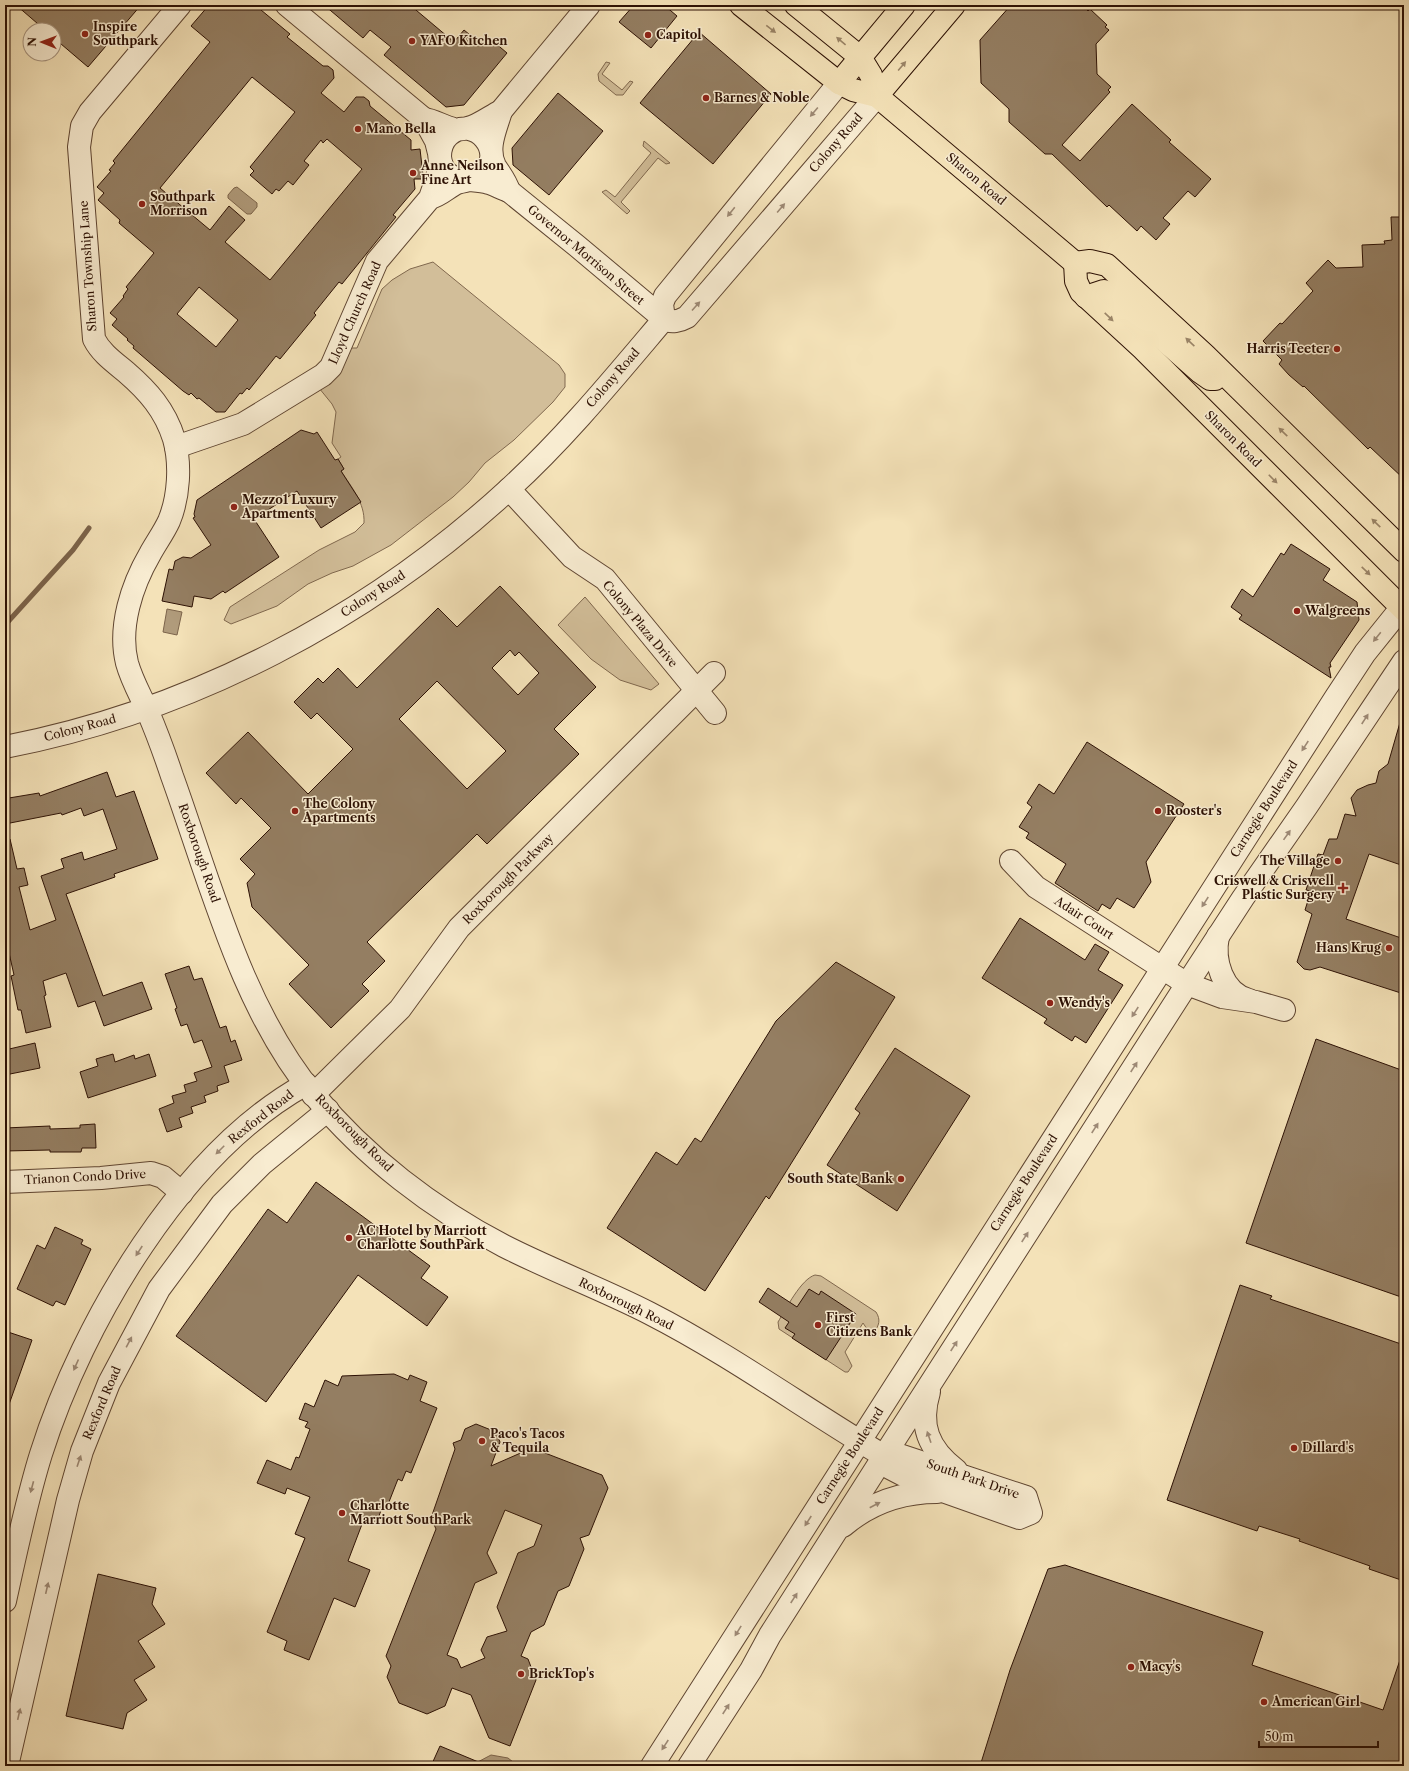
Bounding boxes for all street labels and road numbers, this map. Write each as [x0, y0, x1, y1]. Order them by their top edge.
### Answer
street label: Colony Road [806, 109, 866, 175]
street label: Sharon Road [943, 149, 1010, 208]
street label: Sharon Township Lane [75, 200, 100, 332]
street label: Governor Morrison Street [525, 201, 648, 308]
street label: Lloyd Church Road [325, 258, 384, 367]
street label: Colony Road [583, 344, 643, 410]
street label: Sharon Road [1202, 407, 1265, 470]
street label: Colony Road [338, 567, 408, 620]
street label: Colony Plaza Drive [600, 577, 681, 670]
street label: Colony Road [42, 711, 118, 744]
street label: Carnegie Boulevard [1227, 757, 1301, 860]
street label: Roxborough Road [176, 801, 224, 905]
street label: Roxborough Parkway [459, 830, 556, 927]
street label: Adair Court [1051, 892, 1117, 943]
street label: Rexford Road [225, 1086, 297, 1147]
street label: Roxborough Road [312, 1091, 397, 1175]
street label: Carnegie Boulevard [987, 1131, 1061, 1234]
street label: Trianon Condo Drive [24, 1166, 147, 1187]
street label: Roxborough Road [576, 1274, 677, 1333]
street label: Rexford Road [79, 1363, 124, 1442]
street label: Carnegie Boulevard [813, 1404, 887, 1507]
street label: South Park Drive [925, 1456, 1022, 1502]

